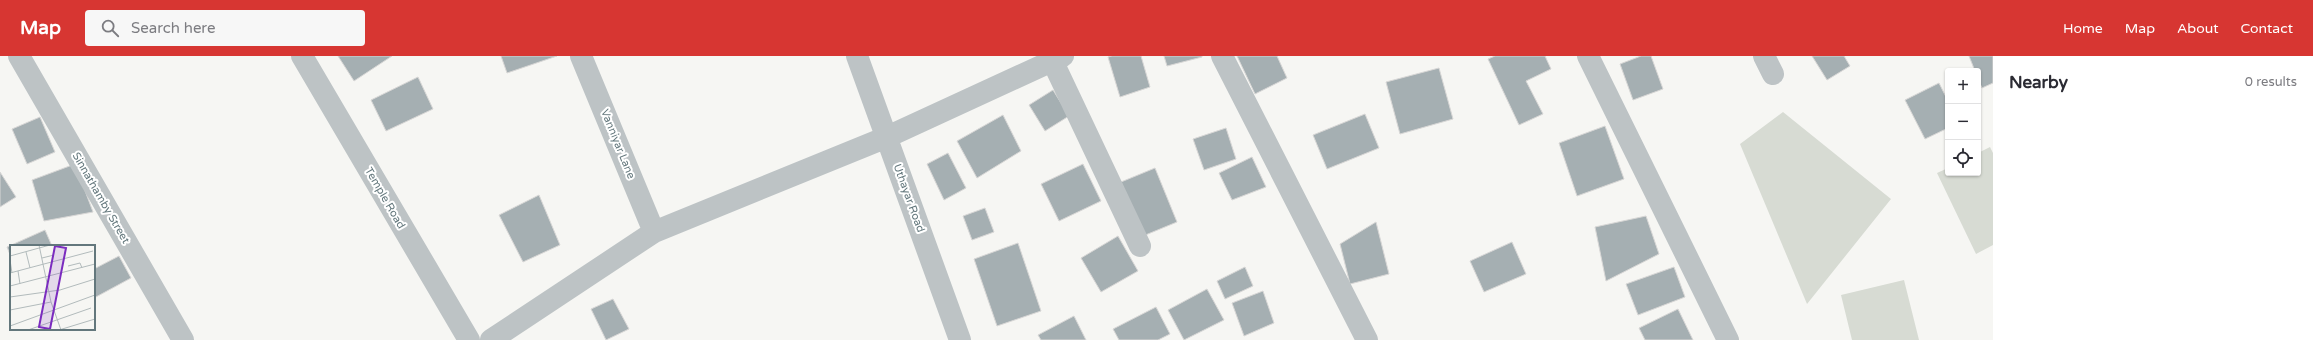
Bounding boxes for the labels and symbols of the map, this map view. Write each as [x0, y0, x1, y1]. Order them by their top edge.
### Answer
street label: Vanniyar Lane [598, 107, 638, 181]
street label: Sinnathamby Street [70, 150, 132, 246]
street label: Uthayar Road [891, 162, 927, 234]
street label: Temple Road [362, 165, 408, 231]
inset map [10, 245, 95, 330]

